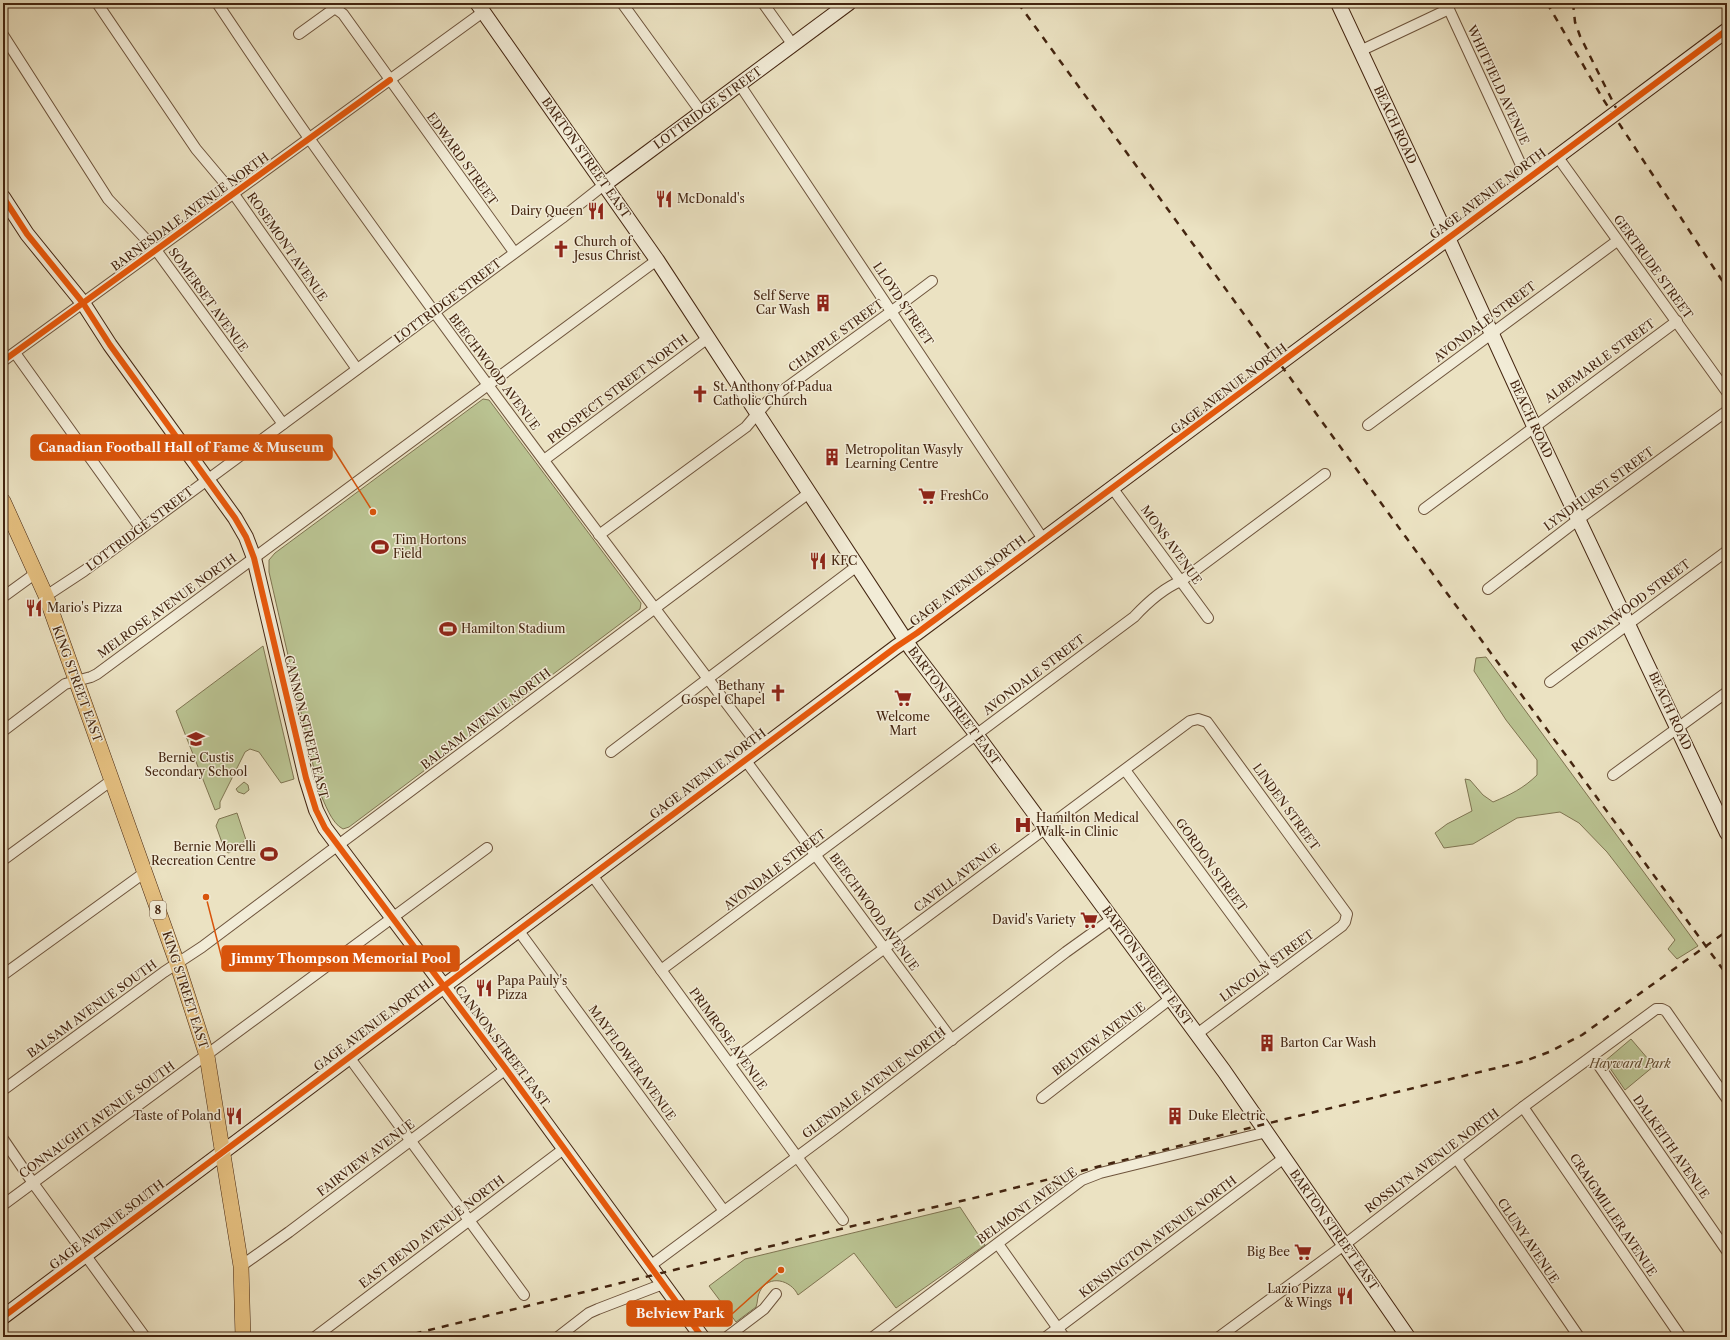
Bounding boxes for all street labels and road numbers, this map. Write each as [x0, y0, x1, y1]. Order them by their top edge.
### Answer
street label: WHITFIELD AVENUE [1464, 22, 1533, 147]
street label: LOTTRIDGE STREET [651, 63, 765, 152]
street label: BEACH ROAD [1371, 83, 1420, 167]
street label: BARTON STREET EAST [539, 94, 634, 221]
street label: EDWARD STREET [424, 109, 501, 208]
street label: GAGE AVENUE NORTH [1427, 145, 1549, 242]
street label: BARNESDALE AVENUE NORTH [108, 149, 271, 274]
street label: ROSEMONT AVENUE [244, 189, 331, 304]
street label: GERTRUDE STREET [1611, 212, 1696, 322]
street label: SOMERSET AVENUE [165, 245, 251, 355]
street label: LOTTRIDGE STREET [391, 255, 504, 346]
street label: LLOYD STREET [870, 259, 937, 348]
street label: AVONDALE STREET [1430, 278, 1539, 366]
street label: CHAPPLE STREET [785, 296, 886, 375]
street label: BEECHWOOD AVENUE [446, 311, 543, 433]
street label: ALBEMARLE STREET [1541, 315, 1658, 406]
street label: PROSPECT STREET NORTH [545, 331, 691, 446]
street label: GAGE AVENUE NORTH [1168, 340, 1290, 437]
street label: BEACH ROAD [1507, 377, 1556, 461]
street label: LYNDHURST STREET [1541, 444, 1657, 534]
street label: LOTTRIDGE STREET [83, 483, 196, 574]
street label: MONS AVENUE [1138, 502, 1205, 587]
street label: GAGE AVENUE NORTH [907, 532, 1029, 629]
street label: MELROSE AVENUE NORTH [94, 550, 239, 661]
street label: ROWANWOOD STREET [1568, 556, 1693, 655]
street label: KING STREET EAST [49, 623, 106, 744]
street label: AVONDALE STREET [979, 631, 1088, 719]
street label: BARTON STREET EAST [905, 644, 1004, 768]
street label: CANNON STREET EAST [281, 653, 332, 800]
street label: BALSAM AVENUE NORTH [418, 665, 554, 772]
street label: BEACH ROAD [1646, 669, 1695, 753]
street label: GAGE AVENUE NORTH [647, 725, 769, 822]
street label: LINDEN STREET [1250, 760, 1323, 853]
street label: GORDON STREET [1173, 815, 1250, 914]
street label: AVONDALE STREET [720, 826, 829, 914]
street label: CAVELL AVENUE [910, 840, 1003, 915]
street label: BEECHWOOD AVENUE [827, 850, 922, 973]
road number: 8 [150, 901, 166, 919]
street label: BARTON STREET EAST [1099, 903, 1196, 1028]
street label: LINCOLN STREET [1217, 926, 1317, 1005]
street label: KING STREET EAST [159, 929, 212, 1051]
street label: BALSAM AVENUE SOUTH [24, 956, 159, 1061]
street label: GAGE AVENUE NORTH [311, 977, 433, 1074]
street label: CANNON STREET EAST [452, 982, 553, 1109]
street label: PRIMROSE AVENUE [686, 985, 770, 1093]
street label: BELVIEW AVENUE [1049, 999, 1148, 1078]
street label: MAYFLOWER AVENUE [586, 1002, 679, 1123]
street label: GLENDALE AVENUE NORTH [799, 1024, 948, 1141]
street label: CONNAUGHT AVENUE SOUTH [16, 1058, 178, 1181]
street label: DALKEITH AVENUE [1630, 1092, 1713, 1201]
street label: ROSSLYN AVENUE NORTH [1362, 1105, 1502, 1216]
street label: FAIRVIEW AVENUE [314, 1116, 417, 1199]
street label: CRAIGMILLER AVENUE [1567, 1150, 1660, 1279]
street label: BELMONT AVENUE [974, 1164, 1080, 1247]
street label: BARTON STREET EAST [1287, 1166, 1382, 1293]
street label: EAST BEND AVENUE NORTH [356, 1172, 507, 1291]
street label: KENSINGTON AVENUE NORTH [1076, 1173, 1239, 1301]
street label: GAGE AVENUE SOUTH [46, 1177, 167, 1273]
street label: CLUNY AVENUE [1494, 1195, 1562, 1286]

